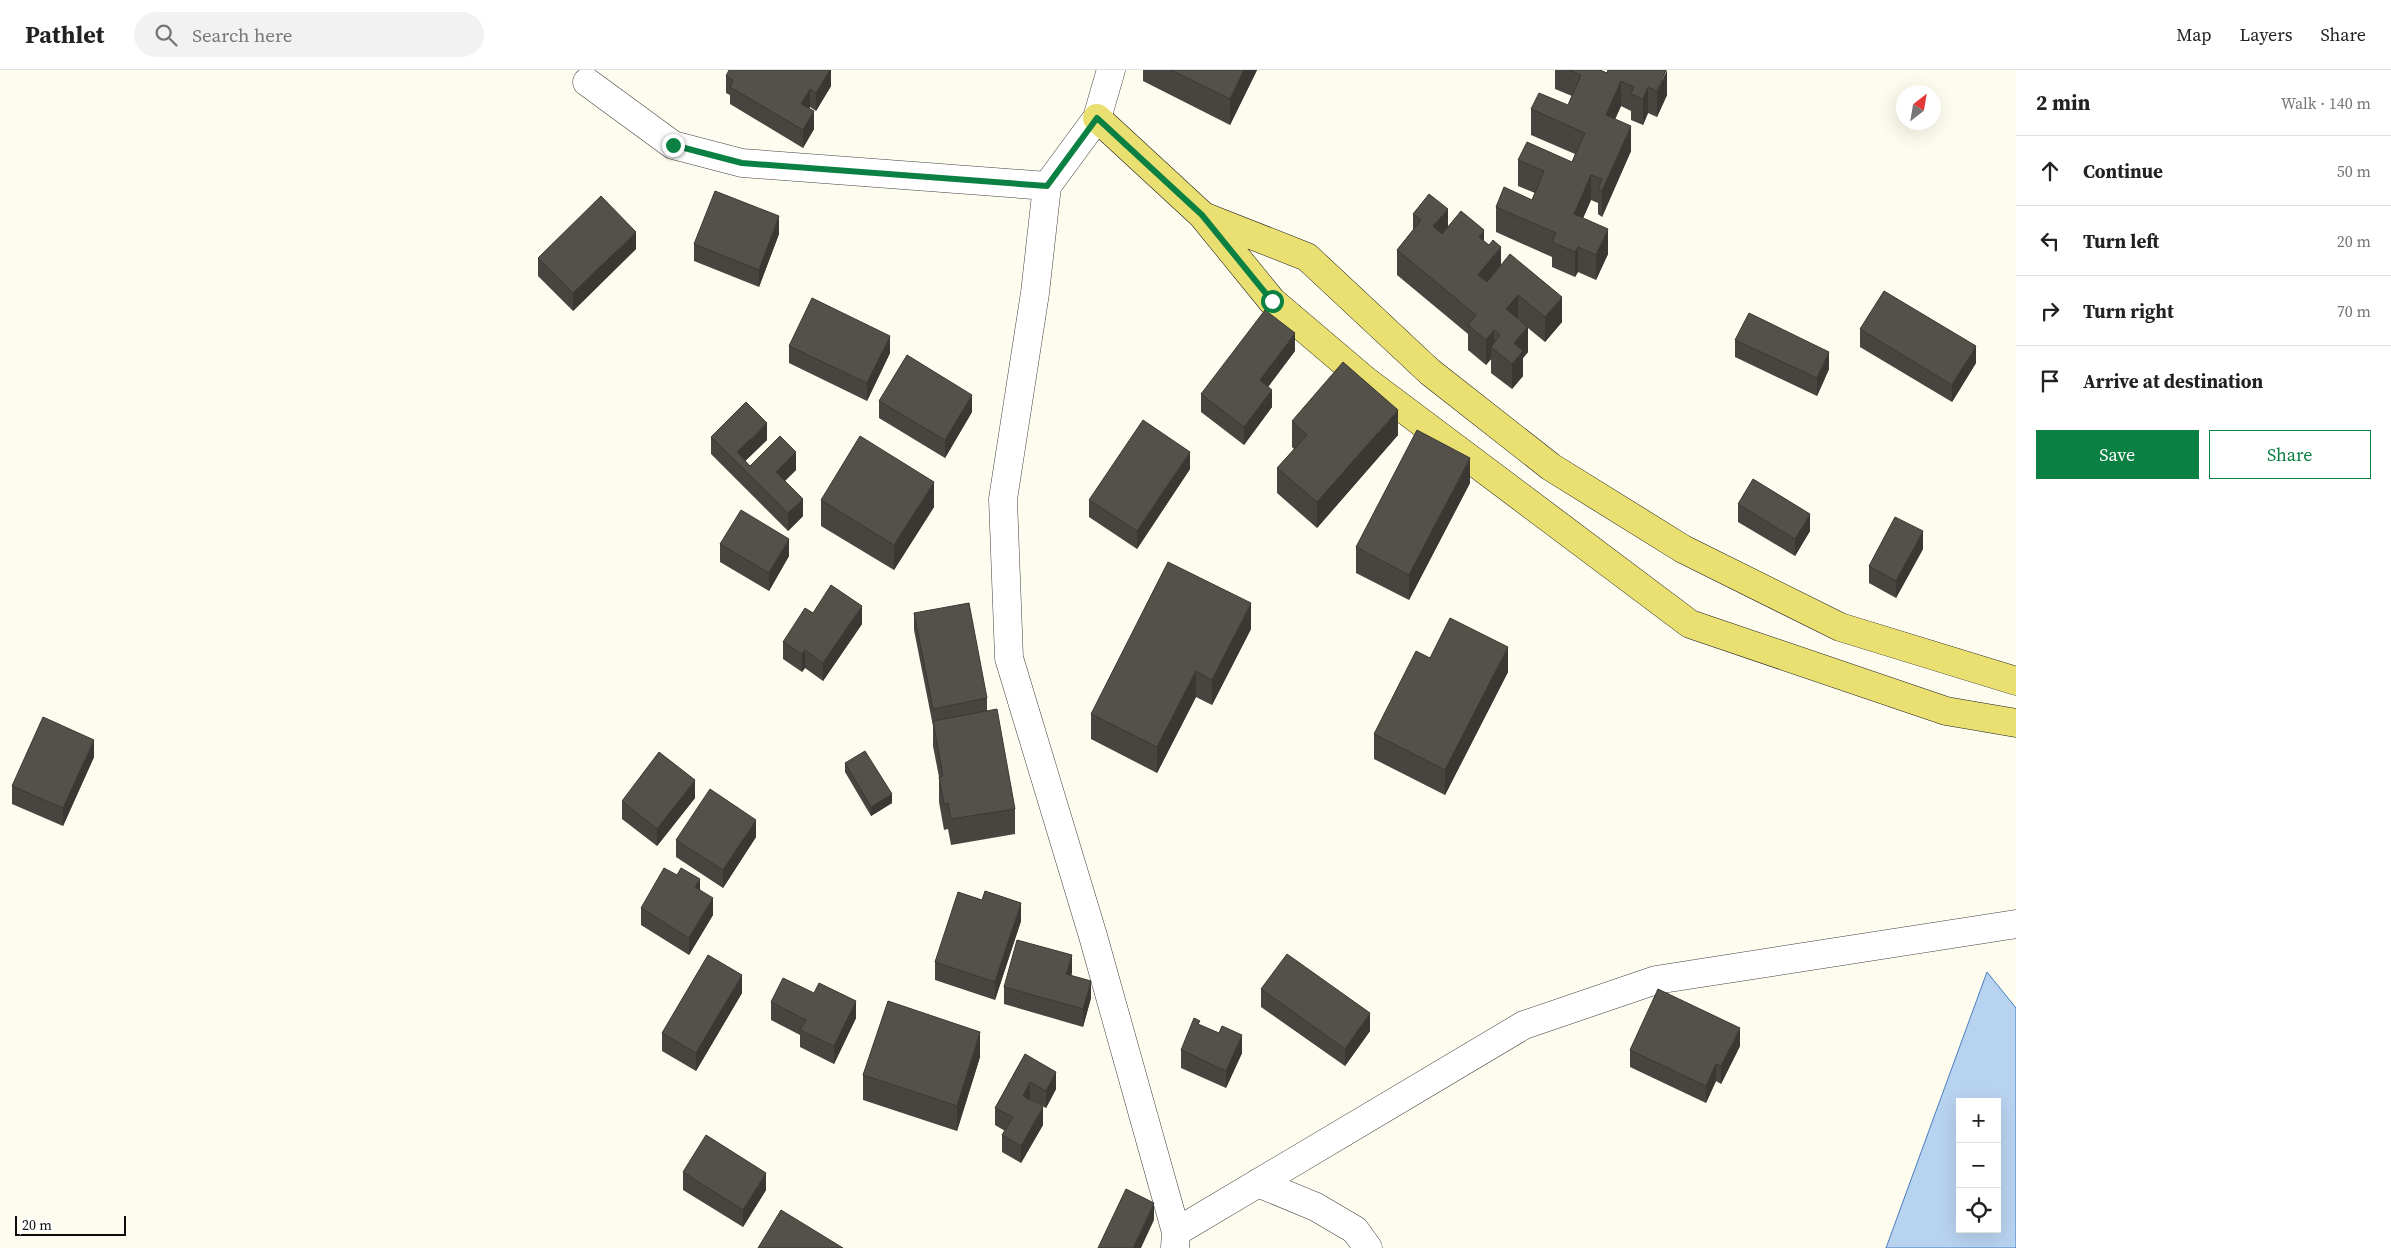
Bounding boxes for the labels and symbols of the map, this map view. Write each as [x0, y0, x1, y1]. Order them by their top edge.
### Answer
north arrow [1896, 85, 1941, 130]
route end [662, 134, 685, 157]
route start [1261, 290, 1284, 313]
scale bar [15, 1213, 126, 1236]

